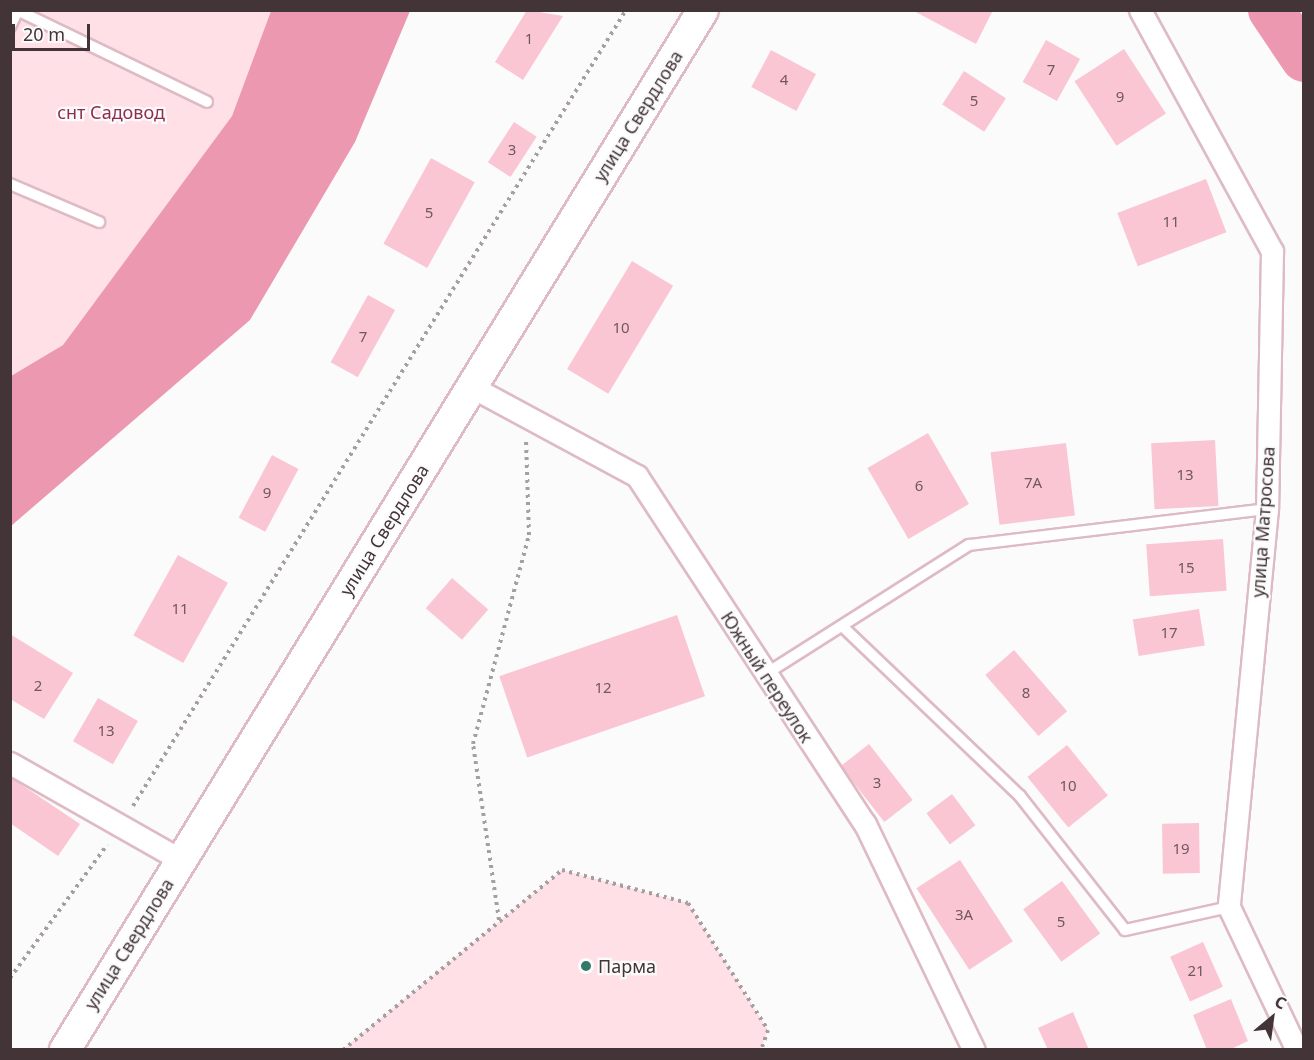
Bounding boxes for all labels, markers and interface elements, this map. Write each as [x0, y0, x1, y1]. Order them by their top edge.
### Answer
scale bar [15, 12, 93, 50]
text: 20 m [23, 22, 65, 46]
house number: 1 [525, 30, 533, 48]
street label: улица Свердлова [589, 46, 687, 186]
house number: 7 [1047, 61, 1055, 79]
house number: 4 [780, 71, 788, 89]
house number: 9 [1116, 88, 1124, 106]
house number: 5 [970, 92, 978, 110]
park label: снт Садовод [57, 101, 165, 123]
house number: 3 [508, 141, 516, 159]
house number: 5 [425, 204, 433, 222]
house number: 11 [1162, 213, 1180, 231]
house number: 10 [612, 319, 630, 337]
house number: 7 [359, 328, 367, 346]
street label: улица Матросова [1247, 446, 1279, 598]
street label: улица Свердлова [335, 460, 433, 600]
house number: 13 [1176, 466, 1194, 484]
house number: 7А [1024, 474, 1042, 492]
house number: 6 [915, 477, 923, 495]
house number: 9 [263, 484, 271, 502]
house number: 15 [1177, 559, 1195, 577]
house number: 11 [171, 600, 189, 618]
street label: Южный переулок [717, 607, 817, 747]
house number: 17 [1160, 624, 1178, 642]
house number: 2 [34, 677, 42, 695]
house number: 12 [594, 679, 612, 697]
house number: 8 [1022, 684, 1030, 702]
house number: 13 [97, 722, 115, 740]
house number: 3 [873, 774, 881, 792]
house number: 10 [1059, 777, 1077, 795]
house number: 19 [1172, 840, 1190, 858]
street label: улица Свердлова [80, 874, 178, 1014]
house number: 3А [955, 906, 973, 924]
house number: 5 [1057, 913, 1065, 931]
place label: Парма [598, 955, 656, 977]
marker: Парма [579, 959, 593, 973]
house number: 21 [1187, 962, 1205, 980]
north arrow [1242, 988, 1302, 1048]
text: С [1271, 990, 1291, 1014]

